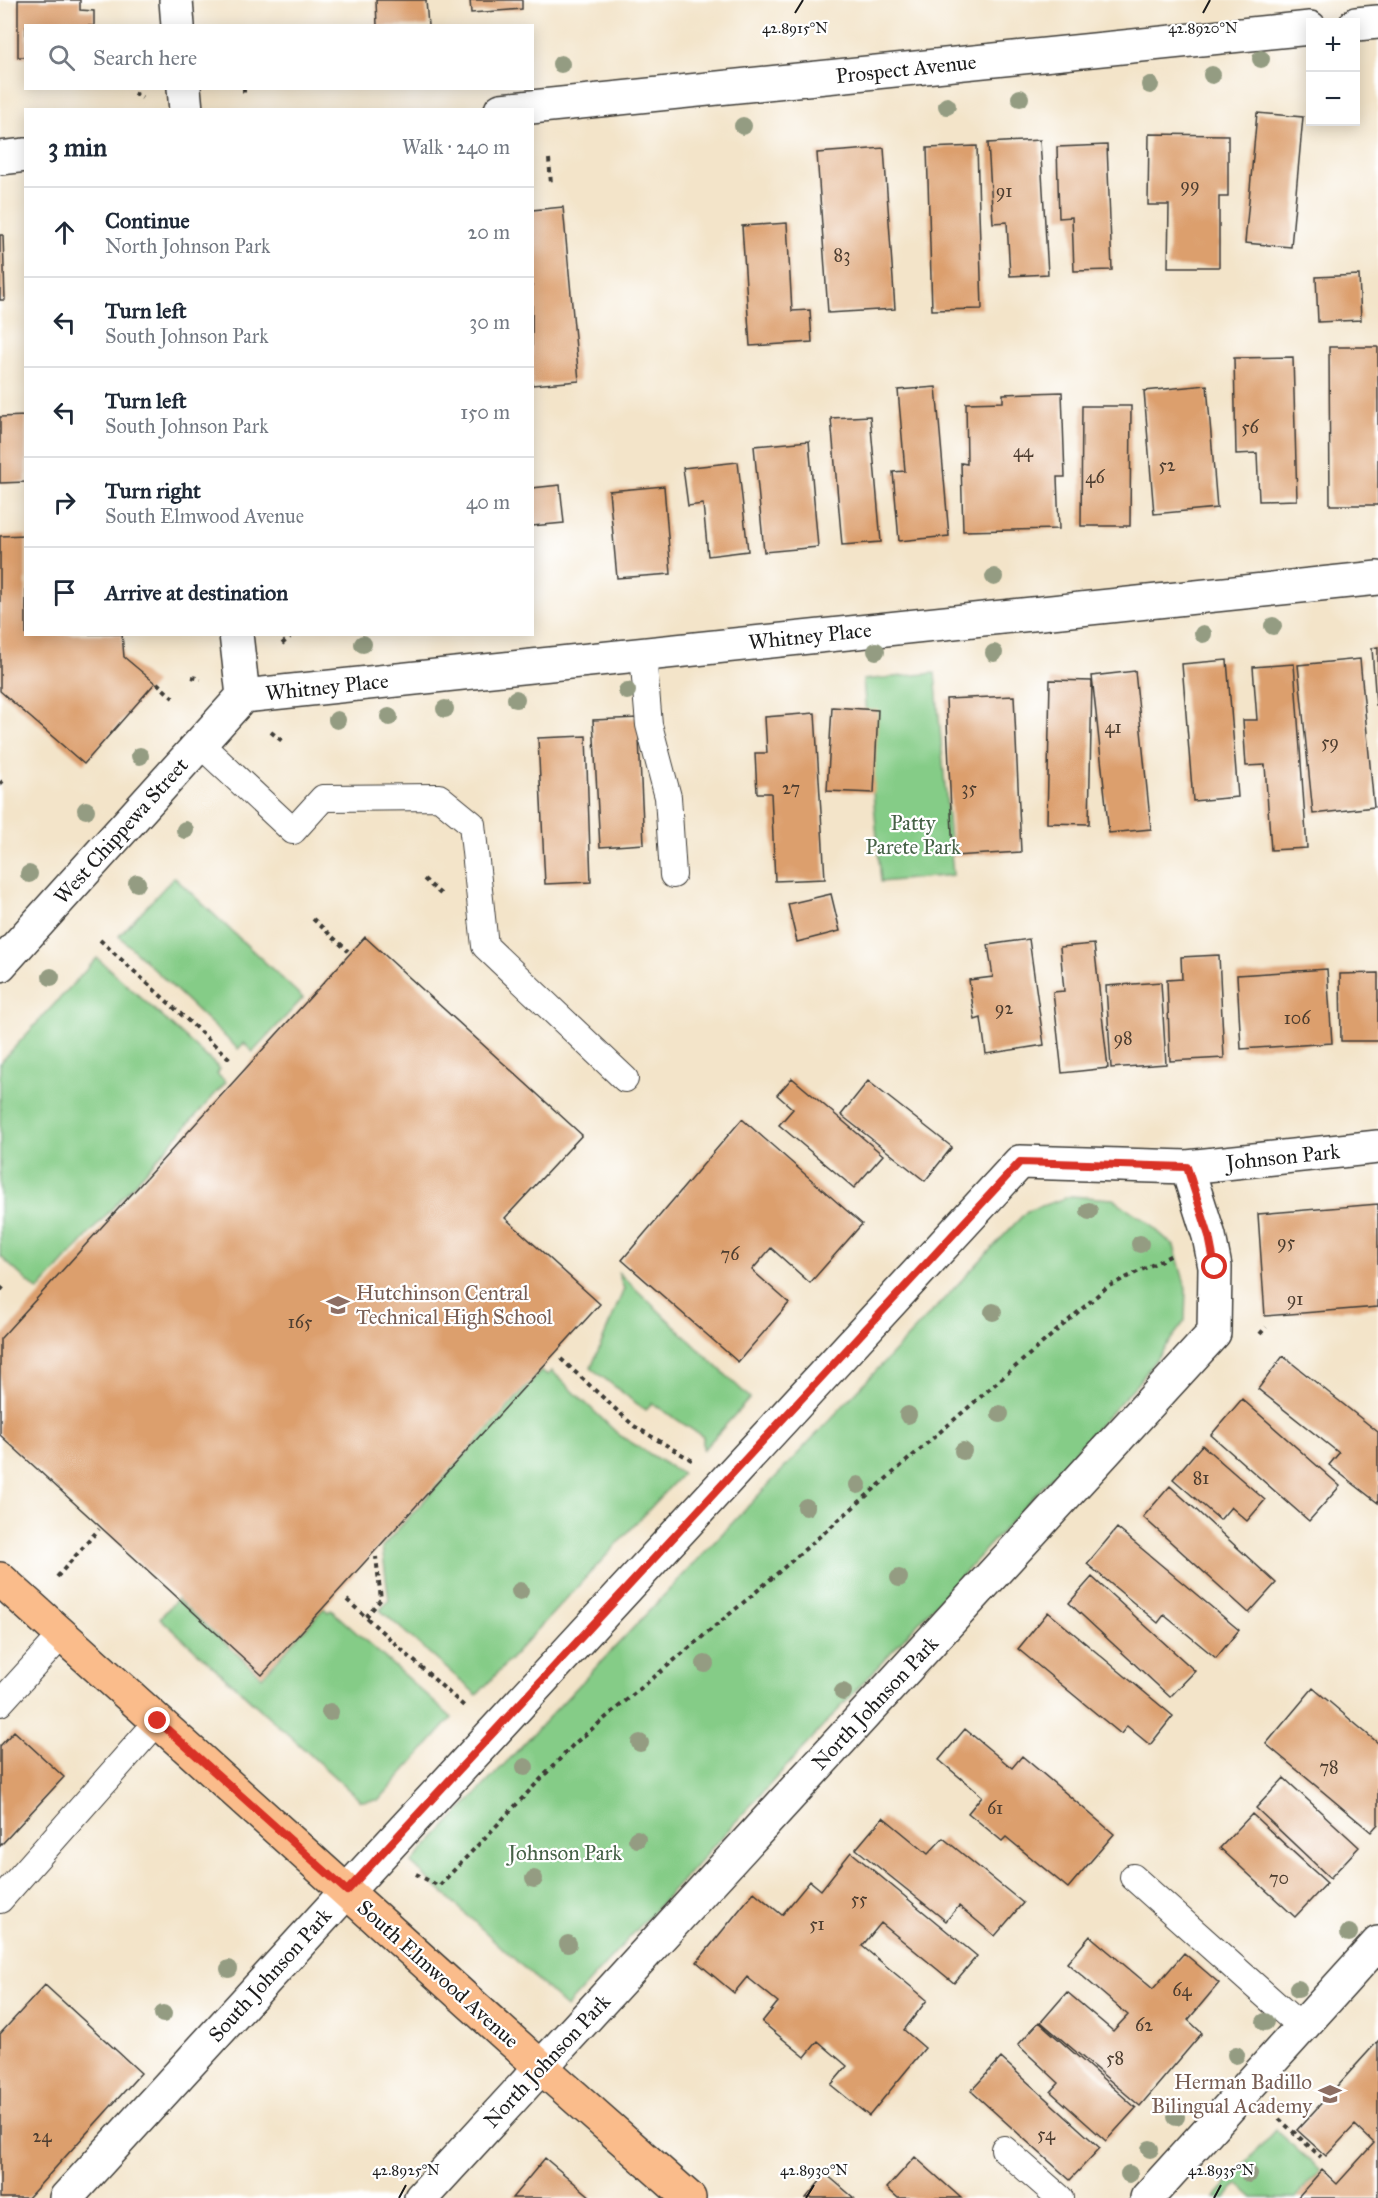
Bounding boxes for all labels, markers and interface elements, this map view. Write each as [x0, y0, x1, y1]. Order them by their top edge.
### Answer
map controls [1306, 18, 1360, 126]
button: + [1306, 18, 1360, 72]
text: 42.8915°N [762, 19, 828, 37]
text: 42.8920°N [1168, 19, 1238, 37]
search box [24, 24, 534, 90]
icon: search [45, 41, 78, 74]
text: Search here [93, 44, 197, 71]
street label: Prospect Avenue [834, 49, 978, 89]
button: − [1306, 72, 1360, 126]
text: 3 min [48, 131, 107, 163]
text: Walk · 240 m [402, 135, 510, 159]
house number: 99 [1180, 174, 1200, 196]
house number: 91 [996, 180, 1012, 202]
text: Continue [105, 207, 190, 234]
icon: ahead [48, 216, 81, 249]
text: 20 m [467, 220, 510, 244]
text: North Johnson Park [105, 234, 270, 258]
house number: 83 [834, 244, 850, 266]
text: Turn left [105, 297, 187, 324]
icon: left [48, 306, 81, 339]
text: 30 m [469, 310, 510, 334]
text: South Johnson Park [105, 324, 268, 348]
text: Turn left [105, 387, 187, 414]
icon: left [48, 396, 81, 429]
text: 150 m [460, 400, 510, 424]
text: South Johnson Park [105, 414, 268, 438]
house number: 56 [1241, 416, 1260, 438]
house number: 44 [1013, 440, 1034, 462]
house number: 52 [1158, 454, 1176, 476]
house number: 46 [1085, 466, 1105, 488]
text: Turn right [105, 477, 201, 504]
icon: right [48, 486, 81, 519]
text: 40 m [466, 490, 510, 514]
text: South Elmwood Avenue [105, 504, 304, 528]
icon: arrive [48, 576, 81, 609]
text: Arrive at destination [105, 579, 288, 606]
street label: Whitney Place [747, 617, 873, 655]
street label: Whitney Place [264, 668, 390, 706]
house number: 41 [1104, 716, 1122, 738]
house number: 59 [1321, 731, 1339, 753]
street label: West Chippewa Street [48, 752, 194, 910]
house number: 27 [782, 777, 800, 799]
house number: 35 [961, 777, 977, 799]
park label: Patty Parete Park [865, 810, 961, 860]
house number: 92 [995, 997, 1013, 1019]
house number: 106 [1284, 1007, 1311, 1029]
house number: 98 [1113, 1027, 1133, 1049]
street label: Johnson Park [1223, 1138, 1341, 1176]
house number: 95 [1277, 1231, 1296, 1253]
house number: 76 [721, 1243, 740, 1265]
route start [1201, 1253, 1227, 1279]
place label: Hutchinson Central Technical High School [356, 1280, 553, 1330]
house number: 91 [1287, 1288, 1303, 1310]
school or university icon: Hutchinson Central Technical High School [325, 1292, 351, 1318]
house number: 165 [288, 1311, 313, 1333]
house number: 81 [1193, 1467, 1209, 1489]
street label: North Johnson Park [806, 1630, 944, 1775]
route end [144, 1707, 170, 1733]
house number: 78 [1319, 1756, 1339, 1778]
house number: 61 [987, 1797, 1003, 1819]
park label: Johnson Park [506, 1840, 622, 1866]
house number: 70 [1269, 1867, 1289, 1889]
house number: 55 [851, 1888, 868, 1910]
street label: South Elmwood Avenue [352, 1894, 525, 2054]
street label: South Johnson Park [203, 1902, 337, 2047]
house number: 51 [809, 1913, 825, 1935]
house number: 64 [1172, 1979, 1193, 2001]
street label: North Johnson Park [478, 1988, 616, 2133]
house number: 62 [1135, 2014, 1153, 2036]
house number: 58 [1106, 2047, 1124, 2069]
place label: Herman Badillo Bilingual Academy [1151, 2069, 1313, 2119]
school or university icon: Herman Badillo Bilingual Academy [1317, 2081, 1343, 2107]
house number: 54 [1037, 2123, 1056, 2145]
house number: 24 [33, 2125, 52, 2147]
text: 42.8925°N [372, 2161, 440, 2179]
text: 42.8930°N [780, 2161, 848, 2179]
text: 42.8935°N [1188, 2161, 1254, 2179]

